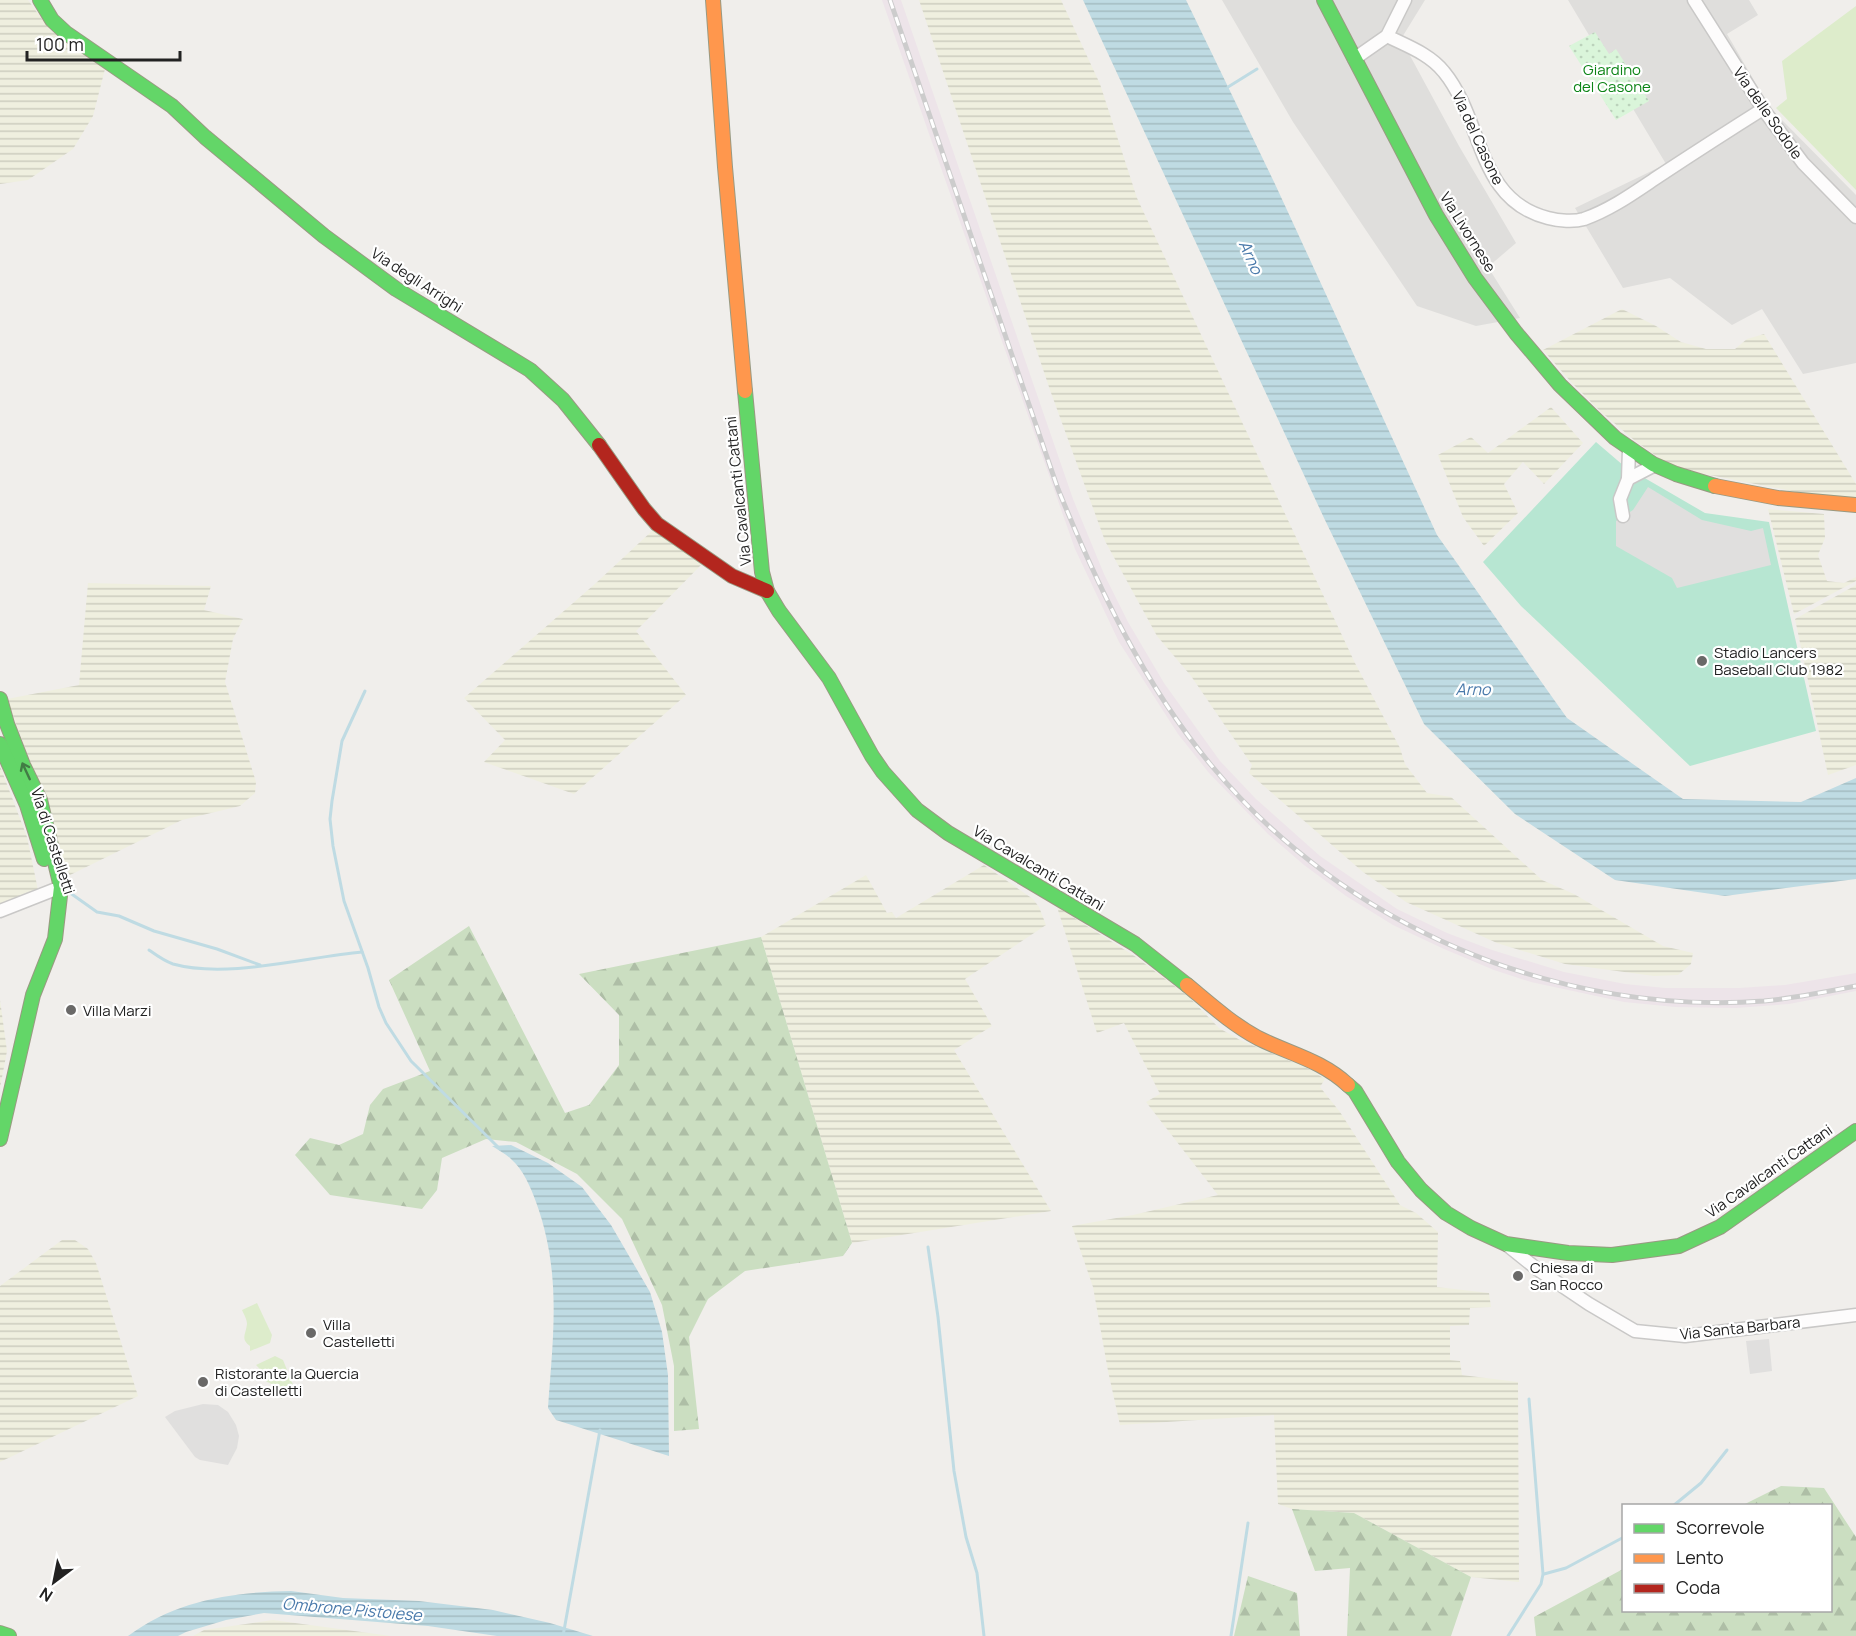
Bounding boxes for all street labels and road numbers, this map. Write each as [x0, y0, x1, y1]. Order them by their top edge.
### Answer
street label: Via delle Sodole [1728, 63, 1808, 164]
street label: Via del Casone [1447, 88, 1509, 188]
street label: Via Livornese [1435, 188, 1501, 276]
street label: Via degli Arrighi [367, 243, 467, 317]
street label: Via Cavalcanti Cattani [720, 415, 756, 567]
street label: Via di Castelletti [26, 785, 80, 897]
street label: Via Cavalcanti Cattani [969, 820, 1109, 916]
street label: Via Cavalcanti Cattani [1701, 1119, 1837, 1223]
street label: Via Santa Barbara [1679, 1311, 1801, 1345]

